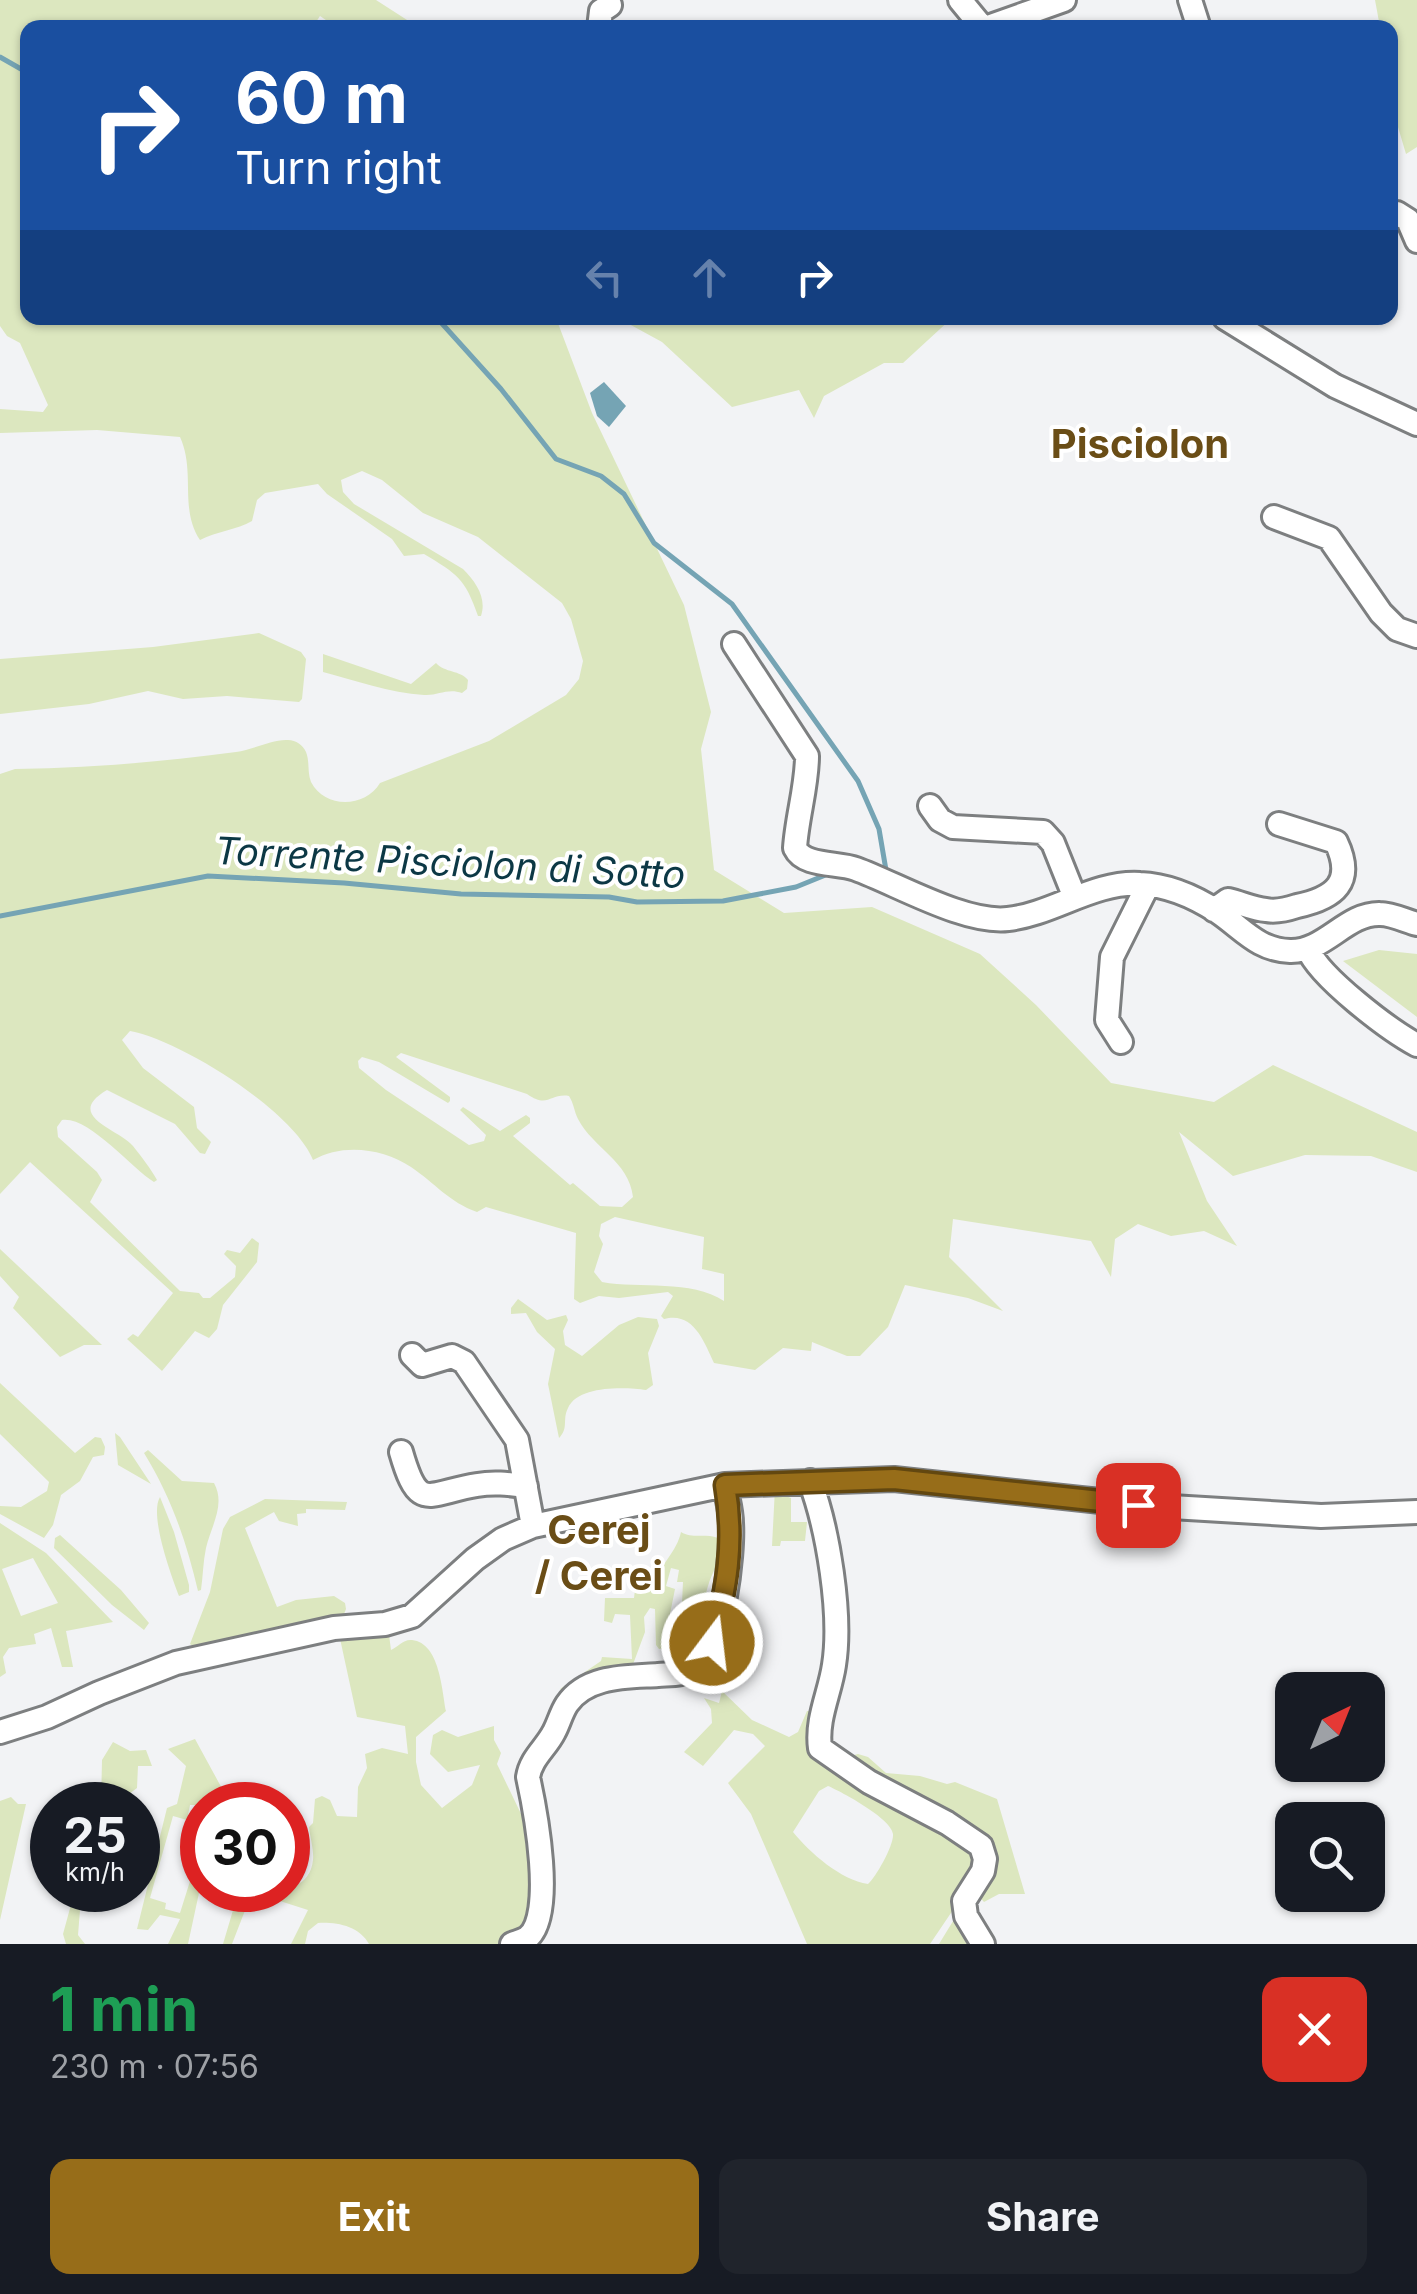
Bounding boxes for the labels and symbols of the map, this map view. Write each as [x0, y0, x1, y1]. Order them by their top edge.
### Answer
district label: Pisciolon [1051, 419, 1229, 468]
water label: Torrente Pisciolon di Sotto [213, 827, 687, 897]
pin [1096, 1463, 1181, 1548]
district label: Cerej / Cerei [535, 1505, 663, 1600]
position arrow [660, 1591, 764, 1695]
north arrow [1275, 1672, 1385, 1782]
speed limit sign: 30 [180, 1782, 310, 1912]

